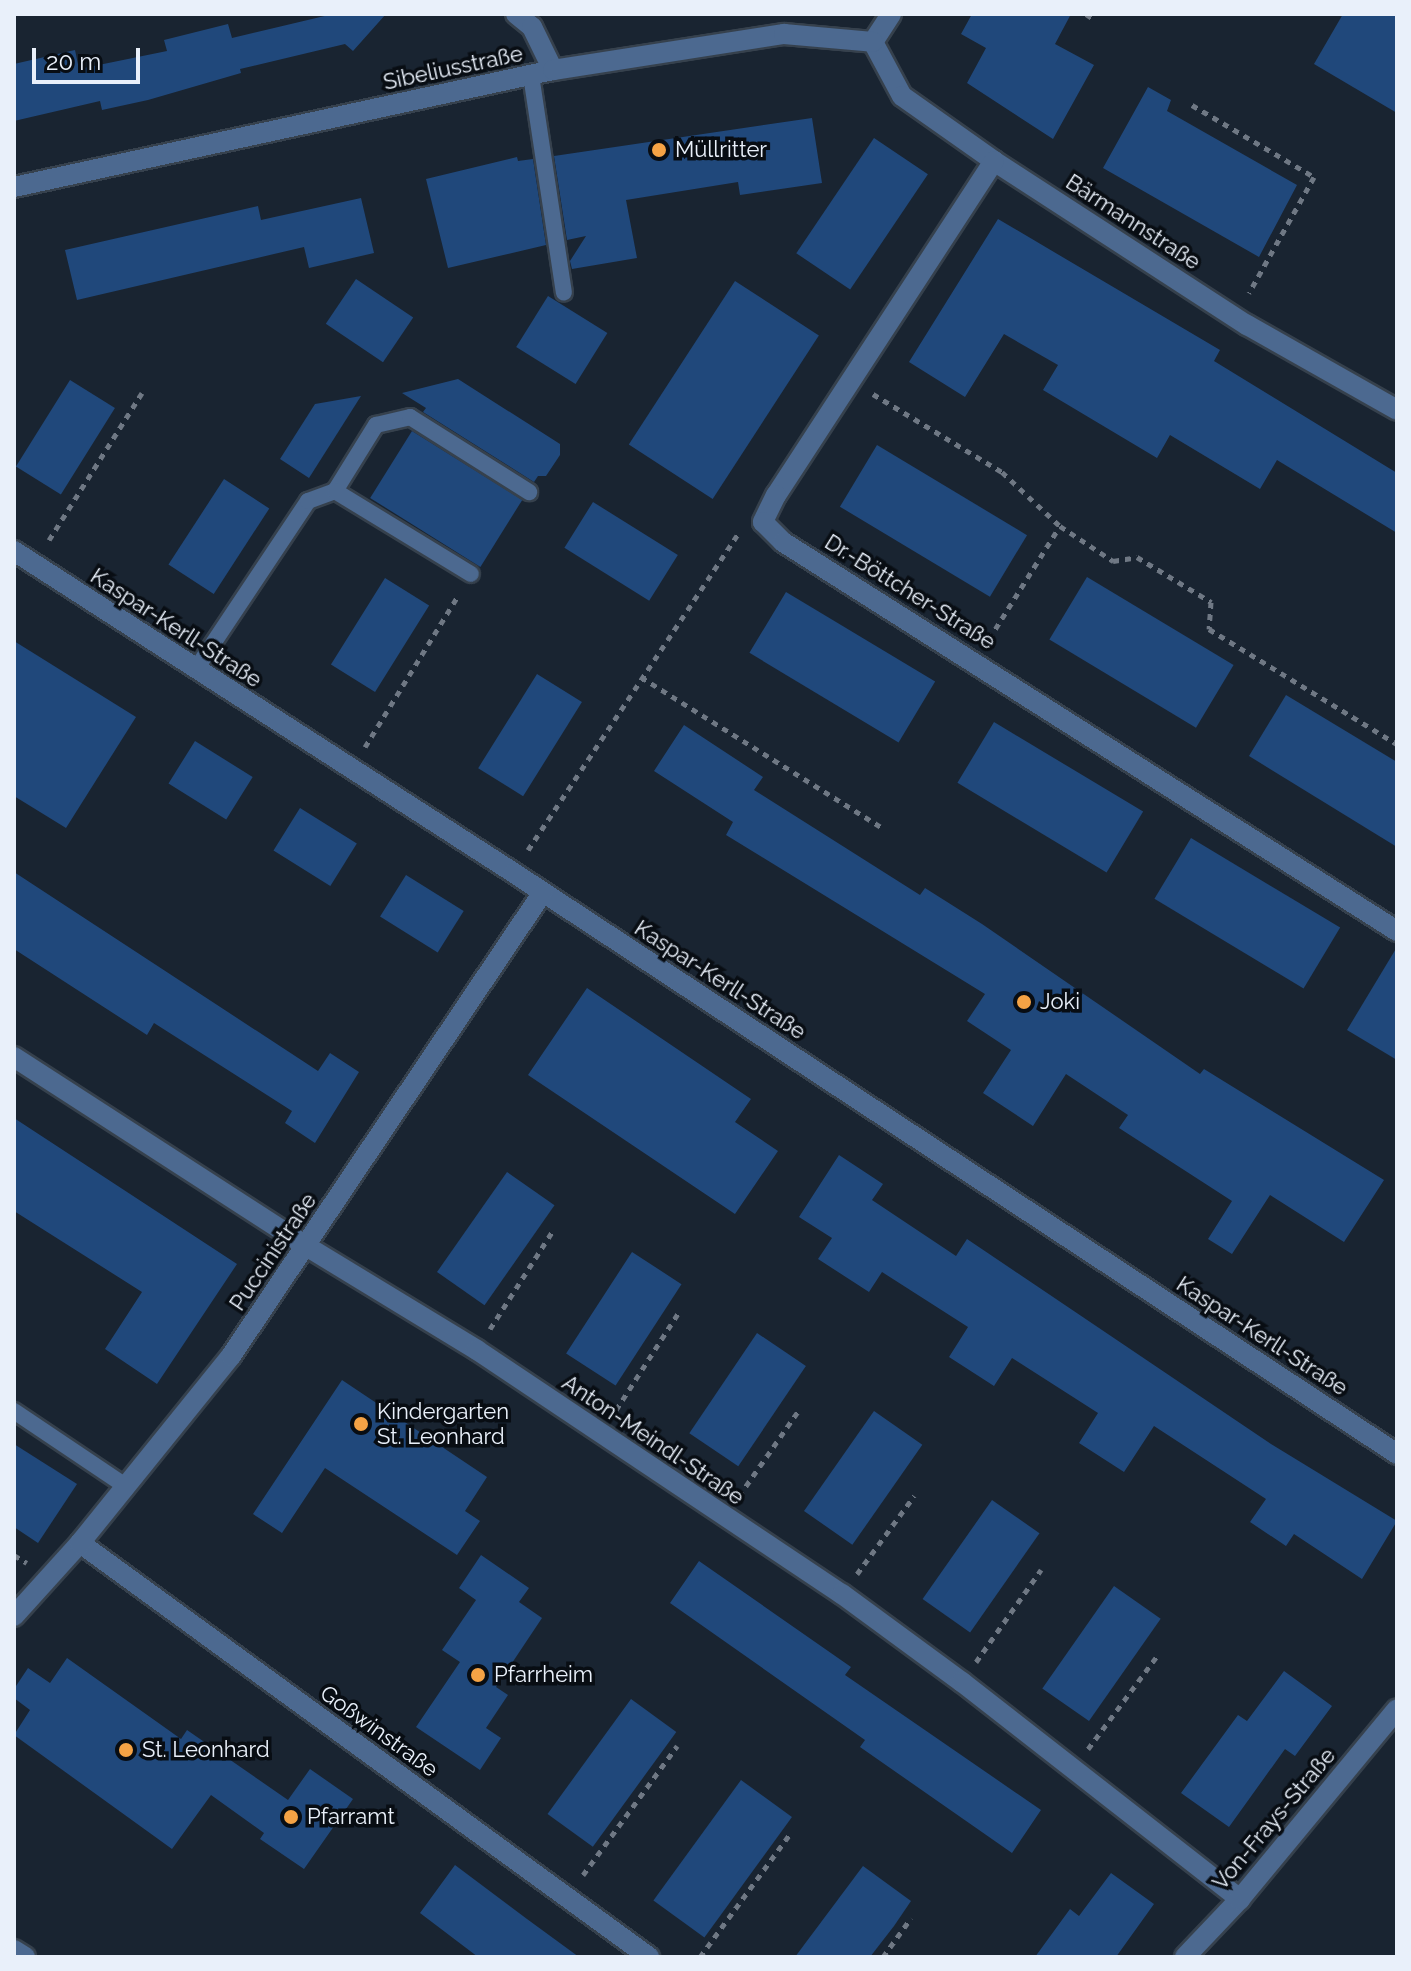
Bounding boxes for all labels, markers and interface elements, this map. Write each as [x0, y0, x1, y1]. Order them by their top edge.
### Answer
scale bar [36, 32, 144, 82]
street label: Sibeliusstraße [381, 40, 525, 96]
text: 20 m [46, 47, 101, 76]
place label: Müllritter [675, 137, 767, 163]
marker: Müllritter [650, 141, 668, 159]
street label: Bärmannstraße [1061, 169, 1205, 275]
street label: Dr.-Böttcher-Straße [820, 529, 1000, 655]
street label: Kaspar-Kerll-Straße [85, 563, 267, 693]
street label: Kaspar-Kerll-Straße [629, 915, 811, 1045]
place label: Joki [1040, 989, 1080, 1015]
marker: Joki [1015, 993, 1033, 1011]
street label: Puccinistraße [224, 1188, 322, 1316]
street label: Kaspar-Kerll-Straße [1171, 1271, 1353, 1401]
street label: Anton-Meindl-Straße [557, 1369, 749, 1511]
place label: Kindergarten St. Leonhard [377, 1398, 509, 1450]
marker: Kindergarten St. Leonhard [352, 1415, 370, 1433]
place label: Pfarrheim [494, 1662, 593, 1688]
marker: Pfarrheim [469, 1666, 487, 1684]
street label: Goßwinstraße [315, 1680, 443, 1782]
place label: St. Leonhard [142, 1737, 270, 1763]
marker: St. Leonhard [117, 1741, 135, 1759]
street label: Von-Frays-Straße [1207, 1743, 1341, 1895]
place label: Pfarramt [307, 1804, 395, 1830]
marker: Pfarramt [282, 1808, 300, 1826]

